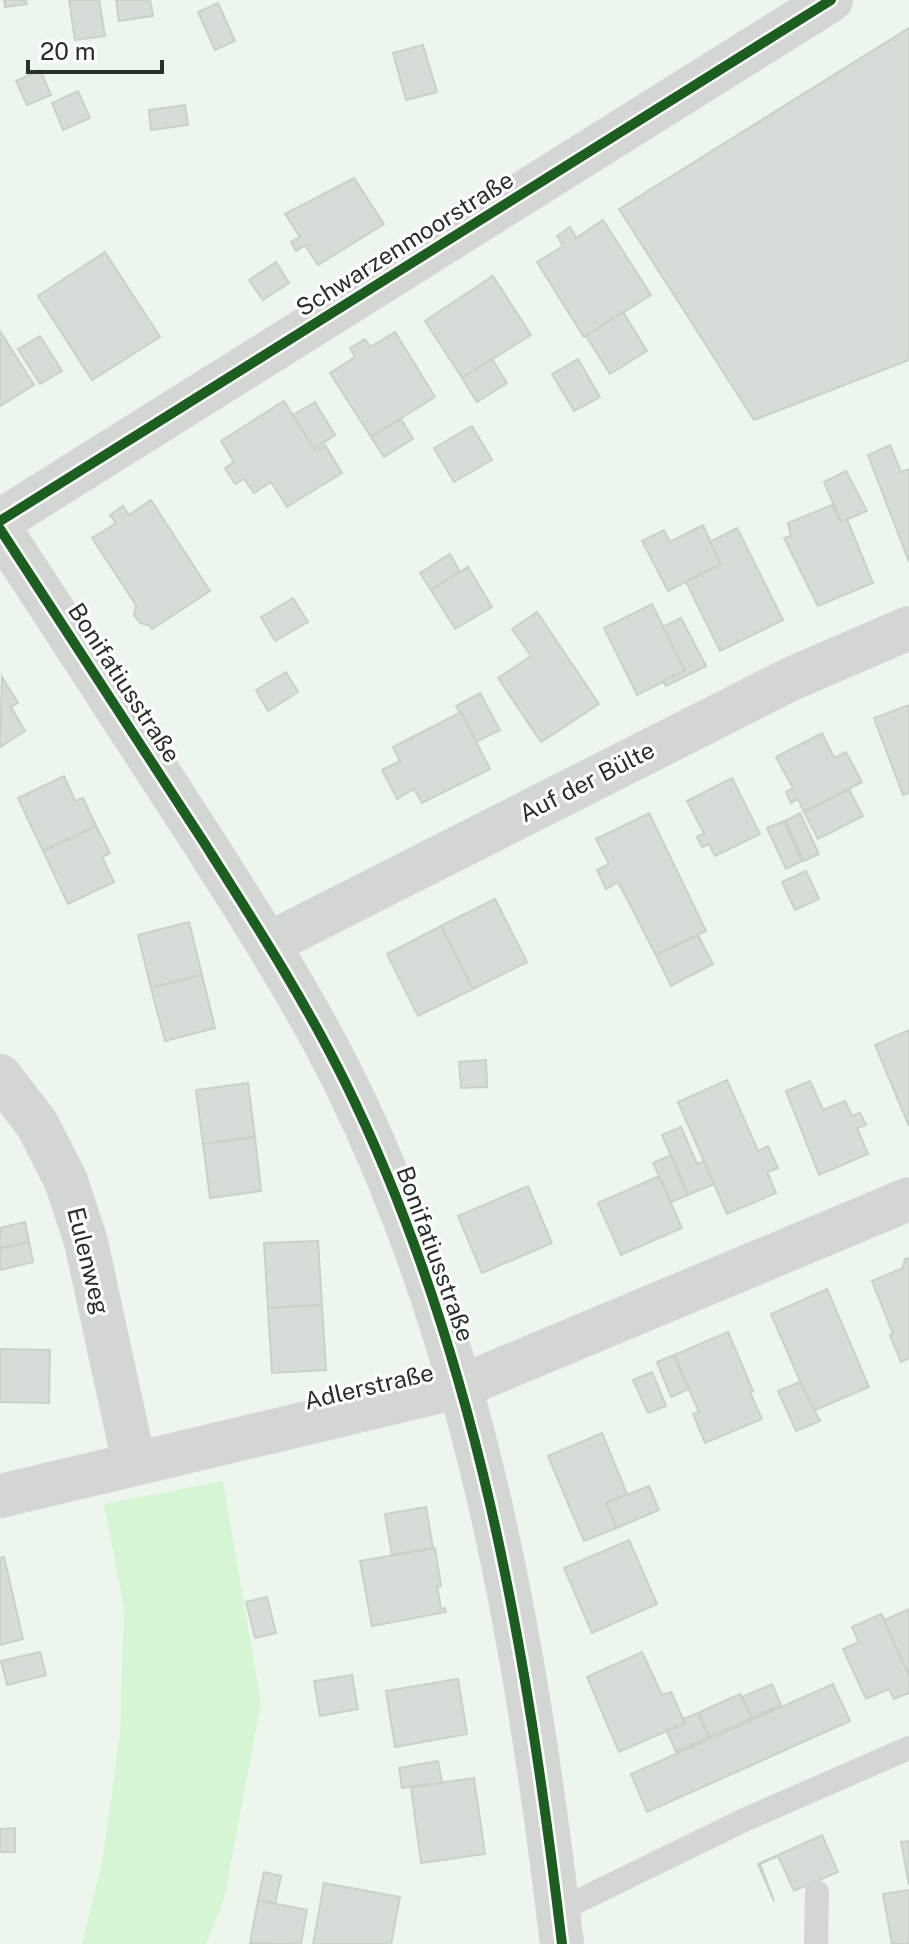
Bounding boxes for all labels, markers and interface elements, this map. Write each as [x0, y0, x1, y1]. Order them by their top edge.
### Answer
scale bar [28, 24, 162, 74]
text: 20 m [40, 37, 96, 65]
street label: Schwarzenmoorstraße [291, 165, 518, 322]
street label: Bonifatiusstraße [63, 598, 187, 767]
street label: Auf der Bülte [514, 735, 659, 827]
street label: Bonifatiusstraße [391, 1162, 481, 1345]
street label: Eulenweg [62, 1204, 116, 1317]
street label: Adlerstraße [301, 1358, 436, 1415]

